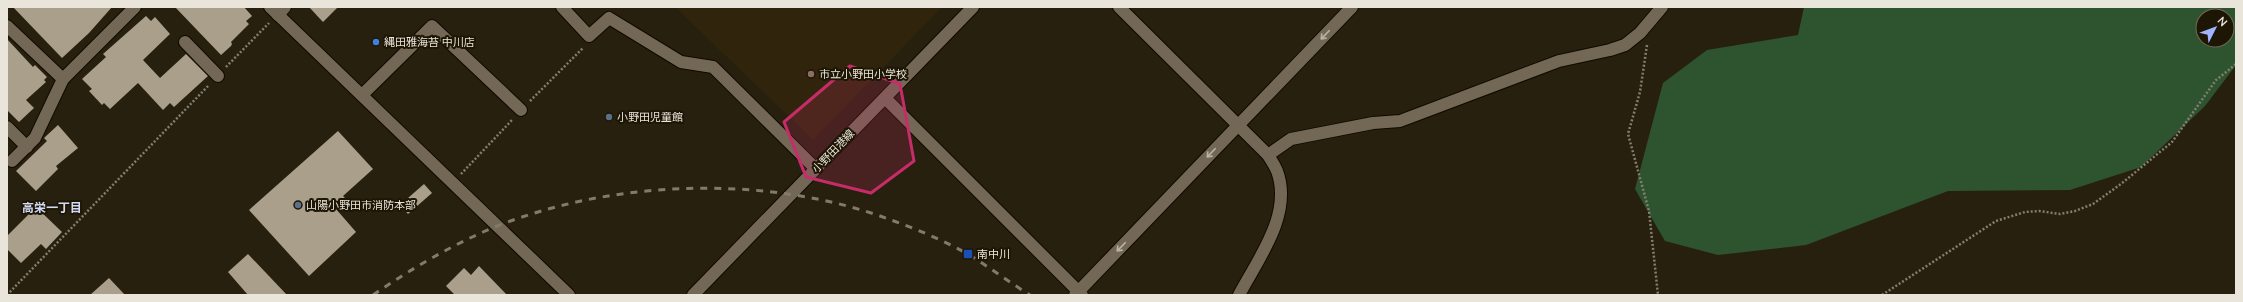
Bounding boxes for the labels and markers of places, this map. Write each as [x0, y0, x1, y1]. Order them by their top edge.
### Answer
place label: 縄田雅海苔 中川店 [384, 35, 475, 49]
marker: 縄田雅海苔 中川店 [371, 37, 381, 47]
place label: 市立小野田小学校 [819, 67, 907, 81]
marker: 市立小野田小学校 [806, 69, 816, 79]
place label: 小野田児童館 [617, 110, 683, 124]
marker: 小野田児童館 [604, 112, 614, 122]
place label: 山陽小野田市消防本部 [306, 198, 416, 212]
marker: 山陽小野田市消防本部 [293, 200, 303, 210]
place label: 南中川 [977, 247, 1010, 261]
marker: 南中川 [962, 248, 974, 260]

